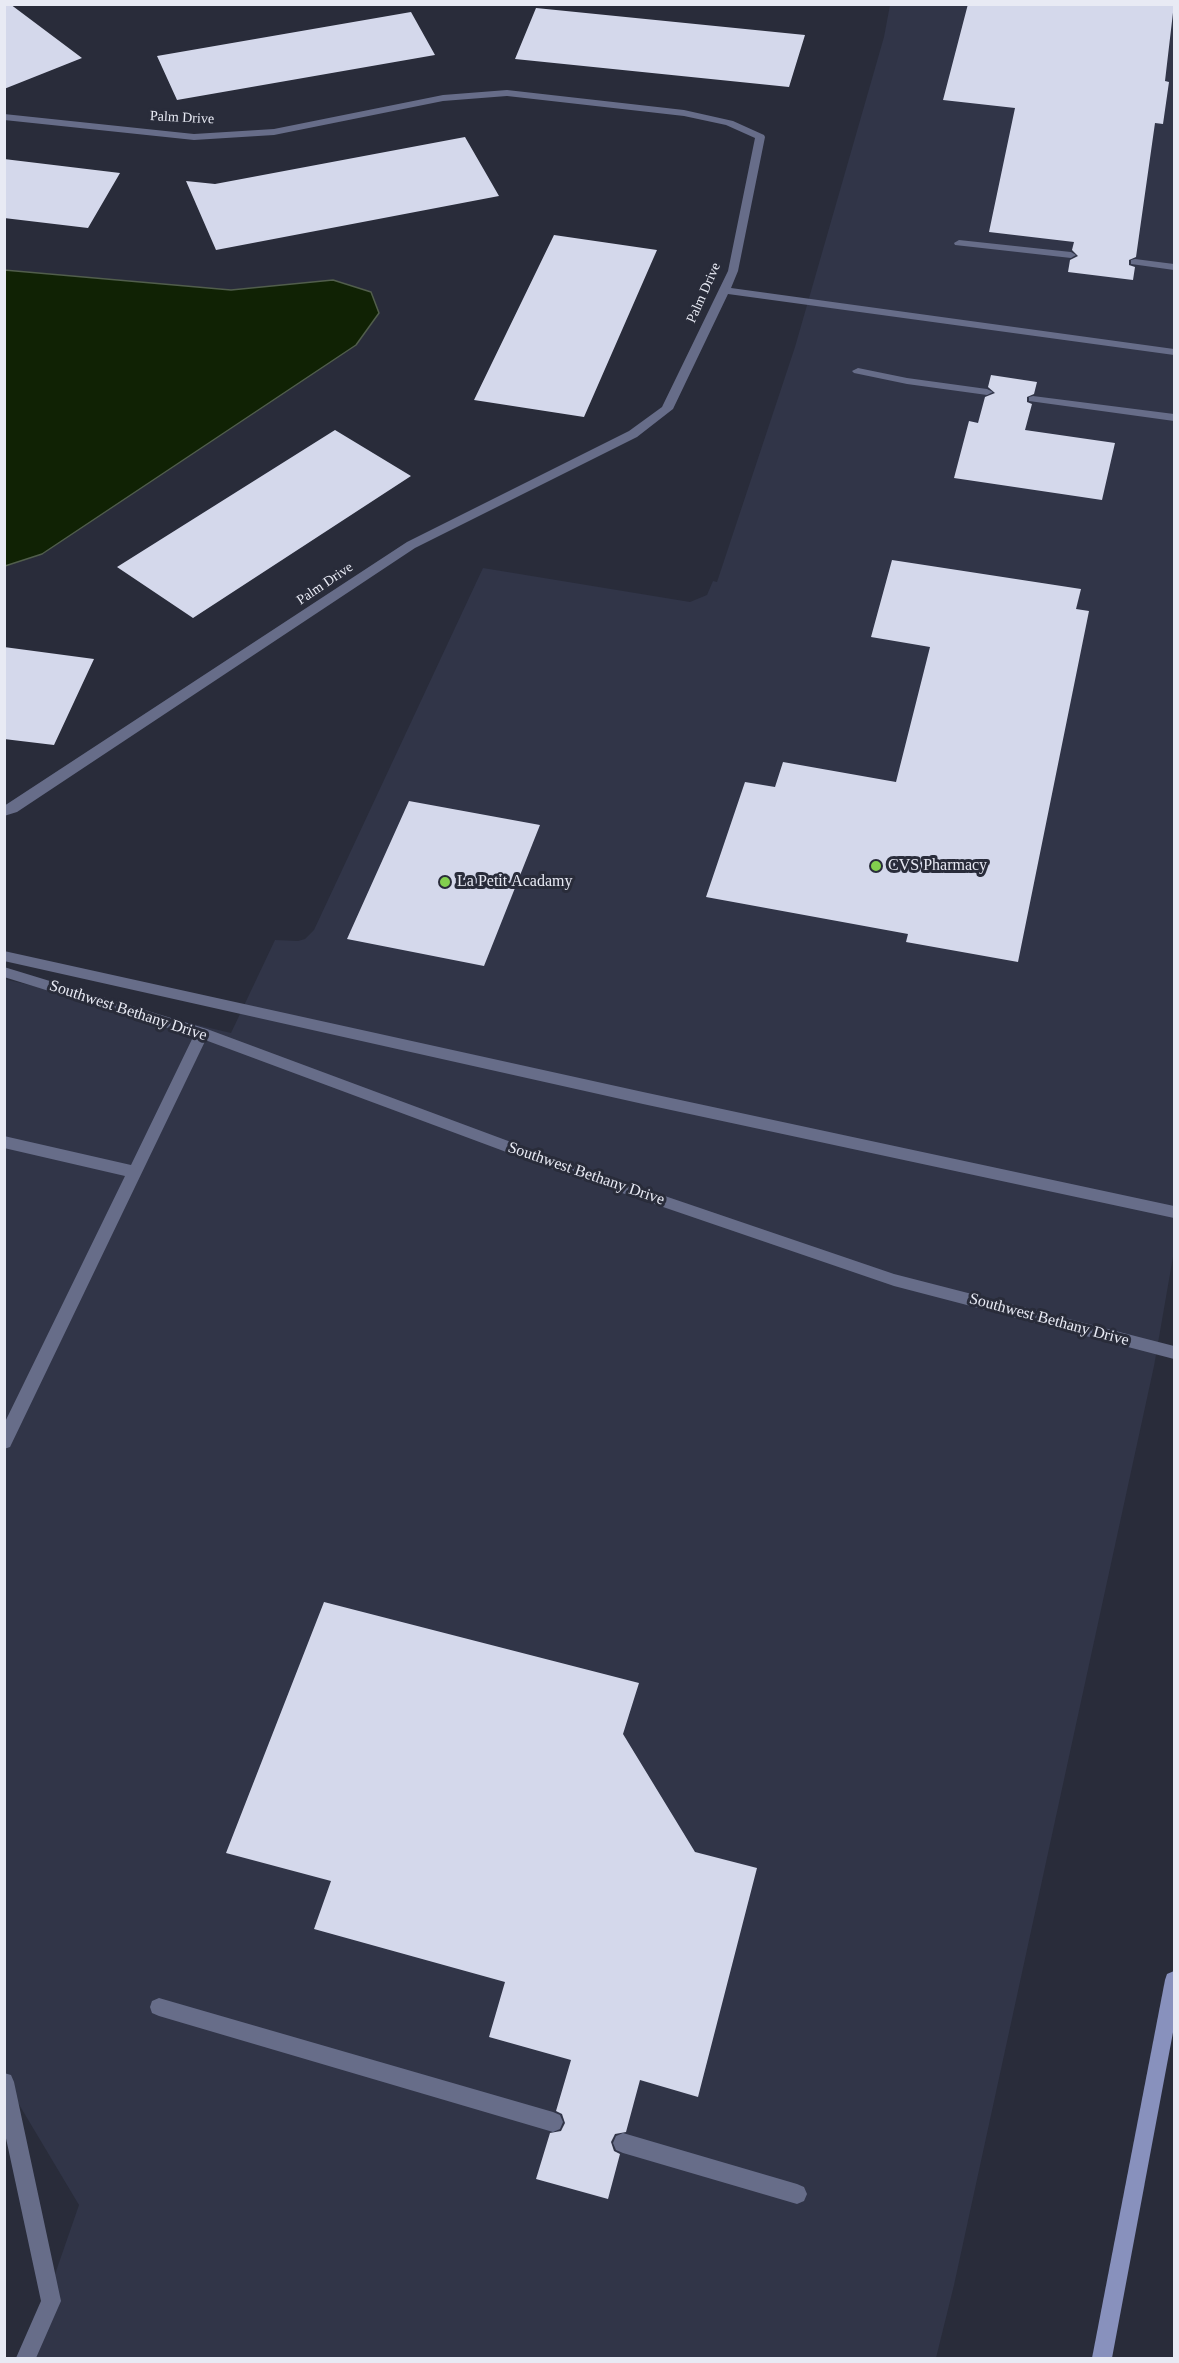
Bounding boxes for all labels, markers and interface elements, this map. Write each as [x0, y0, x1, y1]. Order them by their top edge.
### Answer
street label: Palm Drive [150, 108, 214, 128]
street label: Palm Drive [683, 260, 725, 326]
street label: Palm Drive [294, 559, 356, 609]
place label: CVS Pharmacy [888, 856, 987, 876]
marker: CVS Pharmacy [869, 859, 883, 873]
place label: La Petit Acadamy [457, 872, 573, 892]
marker: La Petit Acadamy [438, 875, 452, 889]
street label: Southwest Bethany Drive [47, 976, 209, 1046]
street label: Southwest Bethany Drive [505, 1138, 667, 1210]
street label: Southwest Bethany Drive [967, 1289, 1131, 1351]

